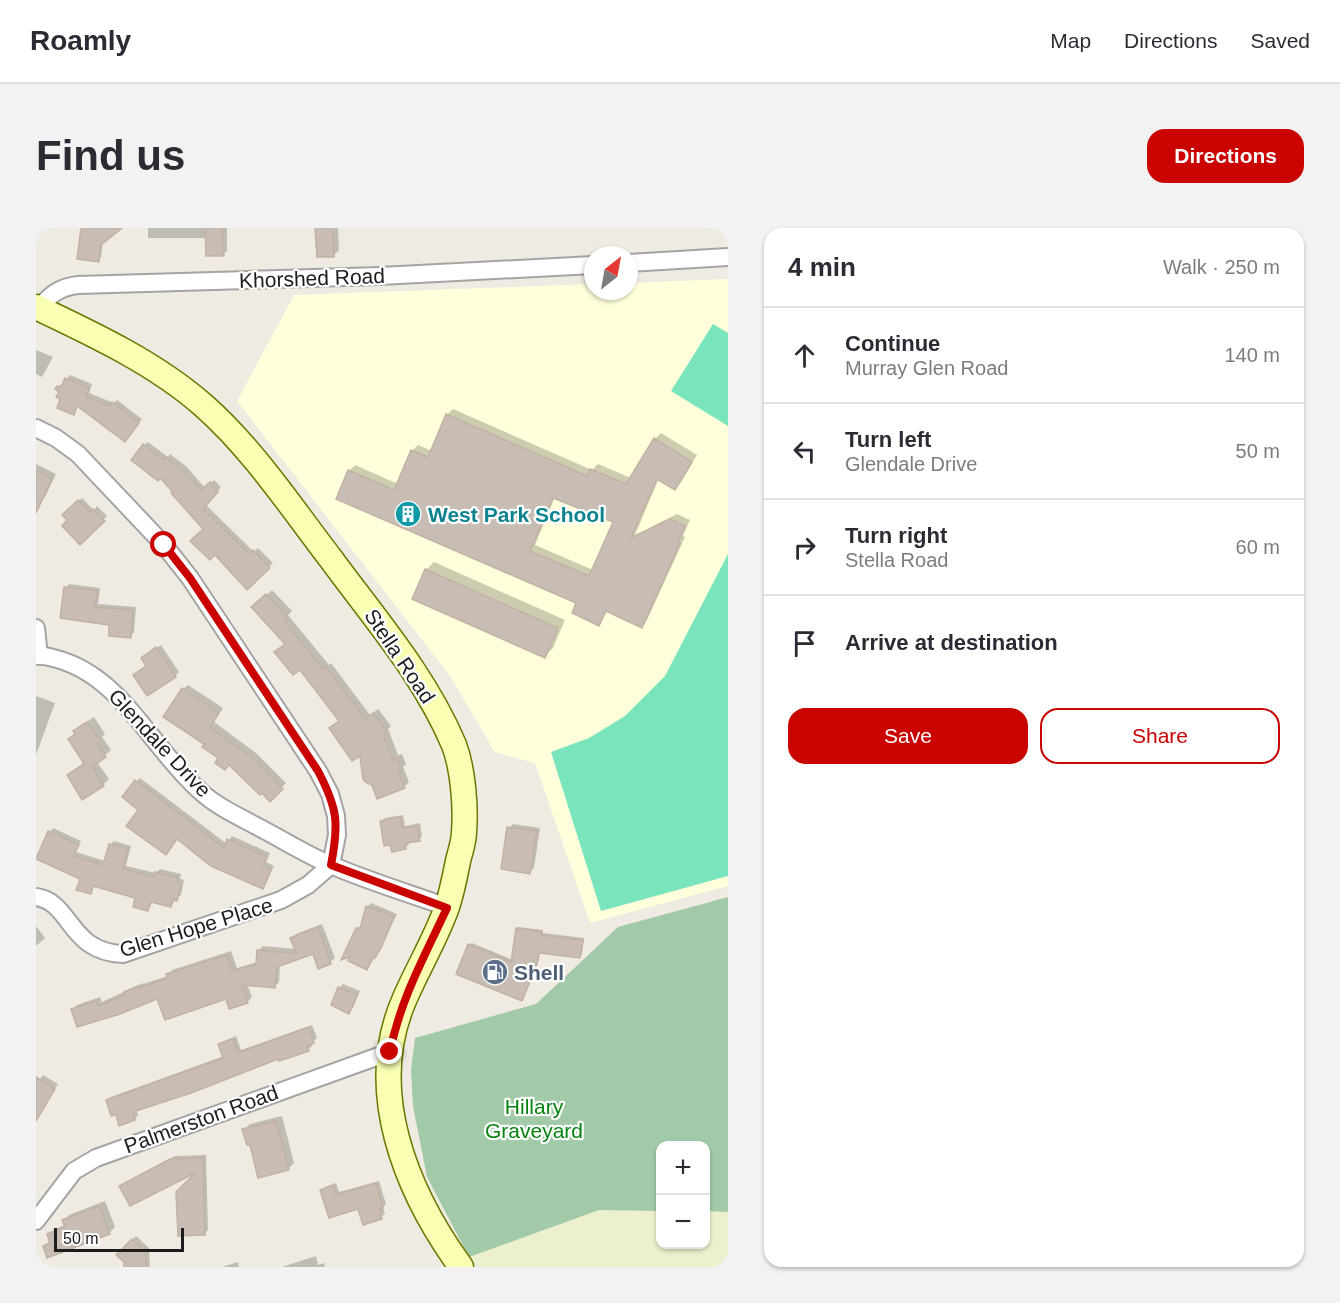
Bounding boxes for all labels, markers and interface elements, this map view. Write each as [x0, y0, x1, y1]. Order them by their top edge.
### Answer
text: Roamly [30, 25, 131, 56]
text: Map [1050, 29, 1091, 52]
text: Directions [1124, 29, 1217, 52]
text: Saved [1250, 29, 1310, 52]
button: Directions [1147, 129, 1304, 183]
text: Find us [36, 132, 185, 179]
north arrow [584, 246, 638, 300]
text: 4 min [788, 252, 856, 282]
text: Walk · 250 m [1163, 256, 1280, 278]
street label: Khorshed Road [239, 264, 385, 292]
text: Continue [845, 331, 940, 356]
icon: ahead [788, 339, 821, 372]
text: 140 m [1224, 344, 1280, 366]
text: Murray Glen Road [845, 357, 1008, 379]
text: Turn left [845, 427, 931, 452]
icon: left [788, 435, 821, 468]
text: 50 m [1236, 440, 1280, 462]
text: Glendale Drive [845, 453, 977, 475]
building icon: West Park School [393, 499, 423, 529]
place label: West Park School [428, 503, 605, 526]
text: Turn right [845, 523, 947, 548]
route start [150, 531, 176, 557]
icon: right [788, 531, 821, 564]
text: 60 m [1236, 536, 1280, 558]
text: Stella Road [845, 549, 948, 571]
street label: Stella Road [360, 605, 440, 707]
icon: arrive [788, 627, 821, 660]
text: Arrive at destination [845, 630, 1058, 655]
street label: Glendale Drive [104, 684, 216, 802]
button: Save [788, 708, 1028, 764]
button: Share [1040, 708, 1280, 764]
street label: Glen Hope Place [117, 893, 275, 961]
fuel station icon: Shell [480, 957, 510, 987]
place label: Shell [514, 961, 564, 984]
route end [376, 1038, 402, 1064]
street label: Palmerston Road [121, 1080, 281, 1158]
park label: Hillary Graveyard [485, 1095, 583, 1142]
map controls [656, 1141, 710, 1249]
button: + [656, 1141, 710, 1195]
button: − [656, 1195, 710, 1249]
scale bar [54, 1225, 184, 1252]
text: 50 m [63, 1230, 99, 1247]

